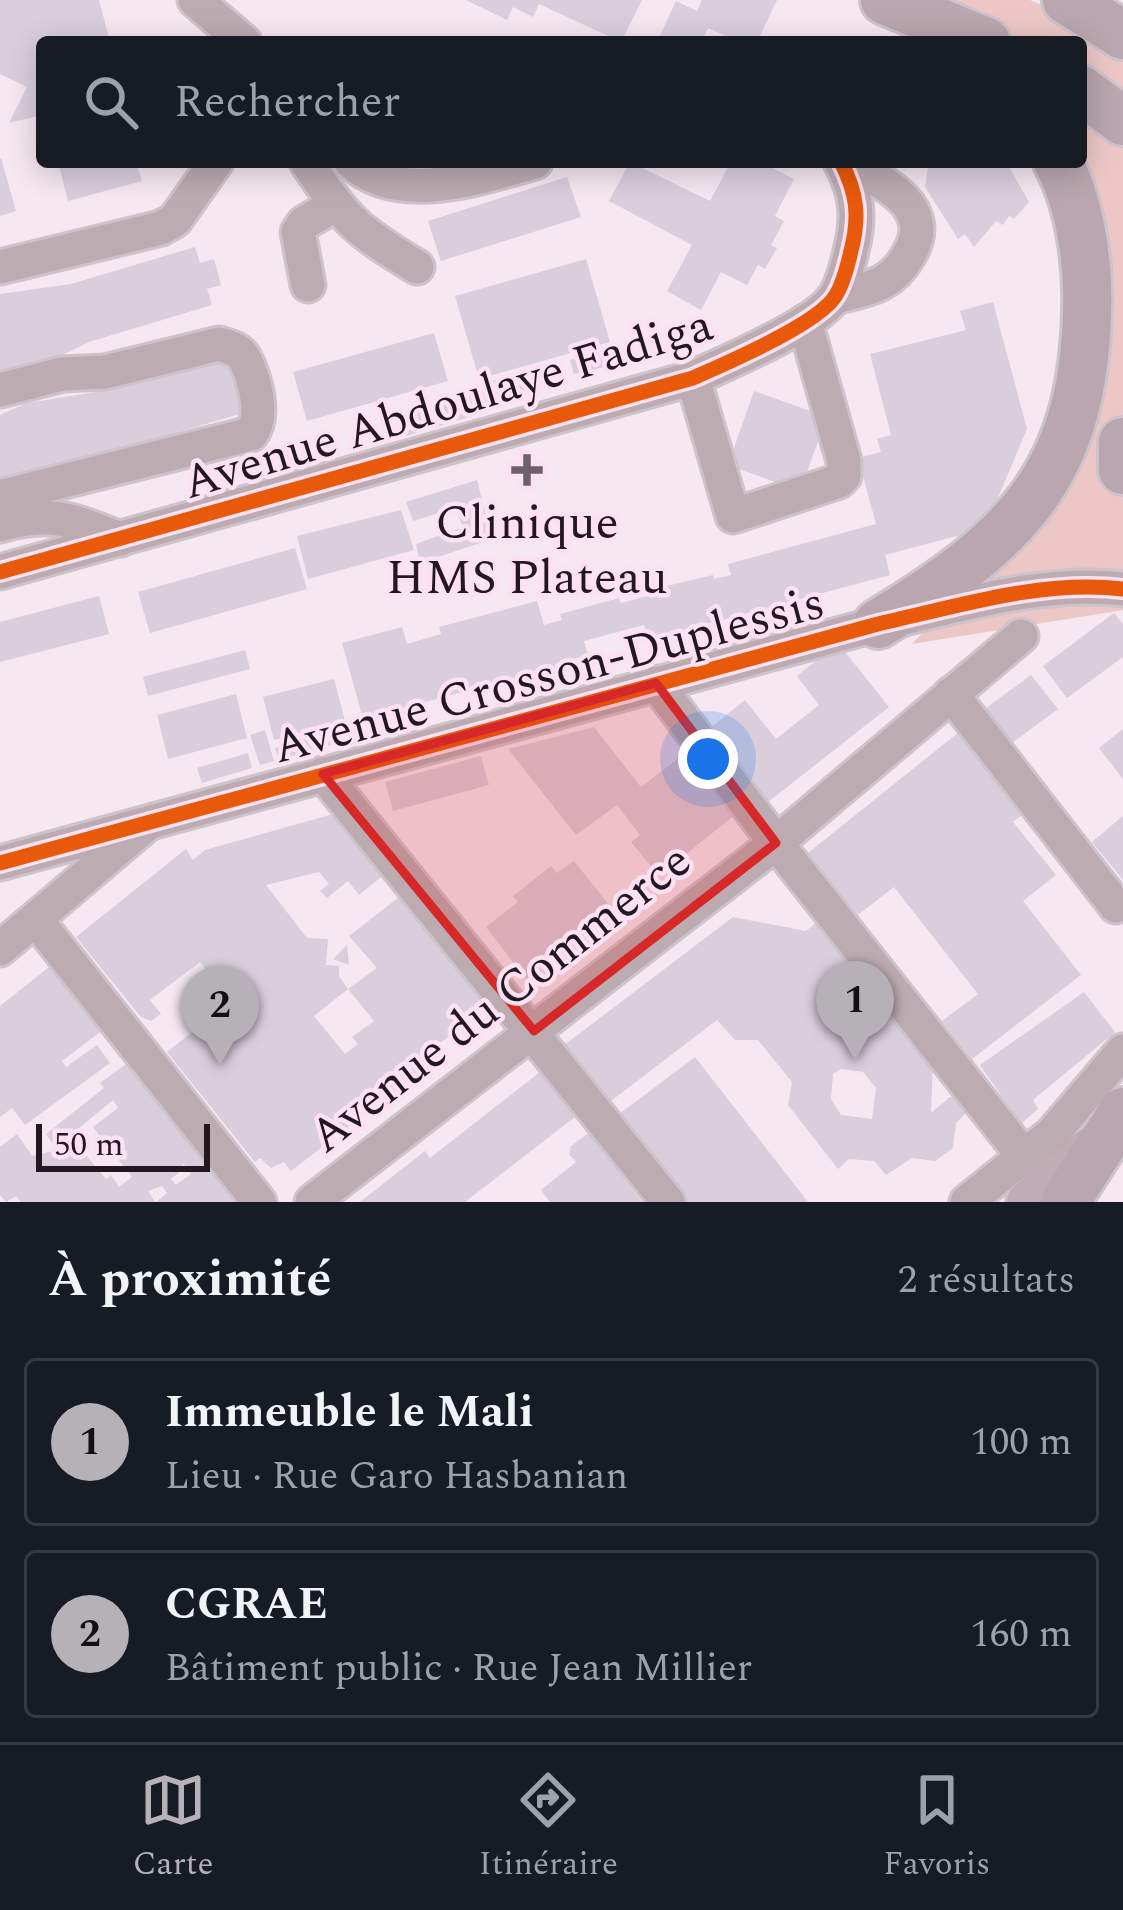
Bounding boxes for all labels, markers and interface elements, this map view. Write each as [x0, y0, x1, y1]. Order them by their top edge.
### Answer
search box [36, 36, 1087, 168]
text: Rechercher [174, 68, 400, 137]
icon: search [78, 69, 144, 135]
street label: Avenue Abdoulaye Fadiga [174, 289, 722, 520]
marker: Clinique HMS Plateau [511, 454, 543, 486]
place label: Clinique HMS Plateau [386, 487, 668, 615]
street label: Avenue Crosson-Duplessis [265, 567, 833, 784]
your location [678, 729, 738, 789]
street label: Avenue du Commerce [294, 826, 707, 1172]
pin: 1 [816, 961, 894, 1060]
pin: 2 [181, 966, 259, 1065]
scale bar [36, 1118, 210, 1171]
text: 50 m [54, 1120, 124, 1170]
text: À proximité [48, 1241, 332, 1319]
text: 2 résultats [898, 1251, 1075, 1310]
text: Immeuble le Mali [165, 1378, 534, 1447]
text: 1 [79, 1413, 101, 1472]
text: 100 m [970, 1413, 1072, 1472]
text: Lieu · Rue Garo Hasbanian [165, 1447, 628, 1506]
text: CGRAE [165, 1570, 328, 1639]
text: 2 [79, 1605, 101, 1664]
text: 160 m [970, 1605, 1072, 1664]
text: Bâtiment public · Rue Jean Millier [165, 1639, 752, 1698]
tab: Carte [133, 1767, 214, 1889]
tab: Itinéraire [479, 1767, 618, 1889]
tab: Favoris [883, 1767, 990, 1889]

